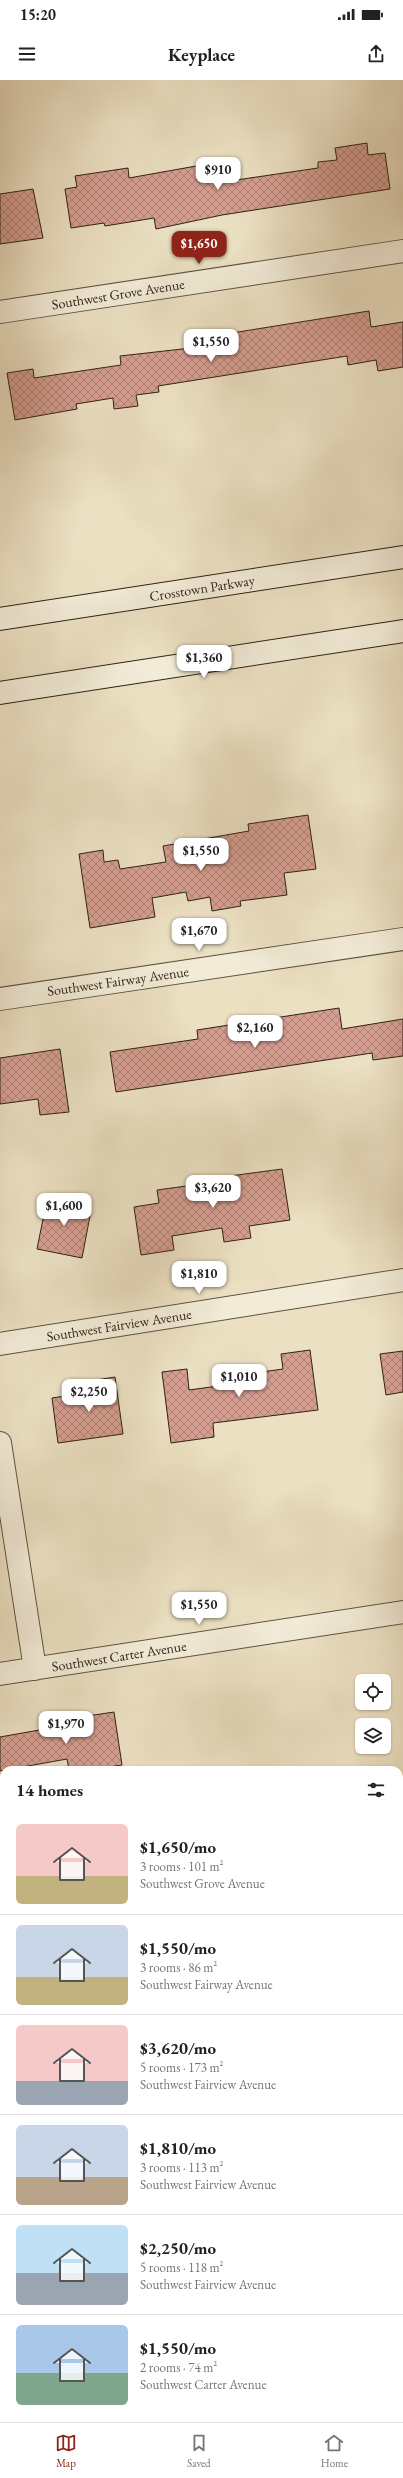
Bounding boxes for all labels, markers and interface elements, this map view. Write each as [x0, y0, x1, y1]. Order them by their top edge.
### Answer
text: 15:20 [20, 5, 56, 24]
icon: menu [16, 43, 38, 65]
text: Keyplace [168, 43, 235, 66]
icon: share [365, 43, 387, 65]
pin: $910 [194, 157, 242, 191]
text: $910 [205, 161, 231, 178]
pin: $1,650 [166, 231, 232, 265]
text: $1,650 [181, 235, 217, 252]
street label: Southwest Grove Avenue [50, 275, 186, 313]
pin: $1,550 [178, 329, 244, 363]
text: $1,550 [193, 333, 229, 350]
street label: Crosstown Parkway [148, 571, 257, 605]
pin: $1,360 [171, 645, 237, 679]
text: $1,360 [186, 649, 222, 666]
pin: $1,550 [168, 838, 234, 872]
text: $1,550 [183, 842, 219, 859]
pin: $1,670 [166, 918, 232, 952]
text: $1,670 [181, 922, 217, 939]
street label: Southwest Fairway Avenue [46, 962, 191, 1000]
pin: $2,160 [222, 1015, 288, 1049]
text: $2,160 [237, 1019, 273, 1036]
pin: $3,620 [180, 1175, 246, 1209]
text: $3,620 [195, 1179, 231, 1196]
pin: $1,600 [31, 1193, 97, 1227]
text: $1,600 [46, 1197, 82, 1214]
pin: $1,810 [166, 1261, 232, 1295]
text: $1,810 [181, 1265, 217, 1282]
street label: Southwest Fairview Avenue [45, 1305, 193, 1345]
pin: $1,010 [206, 1364, 272, 1398]
text: $1,010 [221, 1368, 257, 1385]
pin: $2,250 [56, 1379, 122, 1413]
text: $2,250 [71, 1383, 107, 1400]
pin: $1,550 [166, 1592, 232, 1626]
text: $1,550 [181, 1596, 217, 1613]
street label: Southwest Carter Avenue [50, 1636, 188, 1676]
map controls [355, 1674, 391, 1754]
button: locate [355, 1674, 391, 1710]
pin: $1,970 [33, 1711, 99, 1745]
text: $1,970 [48, 1715, 84, 1732]
button: layers [355, 1718, 391, 1754]
text: 14 homes [16, 1779, 83, 1801]
icon: filters [365, 1779, 387, 1801]
text: $1,650/mo [140, 1836, 216, 1858]
icon: home [48, 1840, 96, 1888]
text: 3 rooms · 101 m² [140, 1858, 224, 1875]
text: Southwest Grove Avenue [140, 1875, 265, 1892]
text: $1,550/mo [140, 1937, 216, 1959]
icon: home [48, 1941, 96, 1989]
text: 3 rooms · 86 m² [140, 1959, 217, 1976]
text: Southwest Fairway Avenue [140, 1976, 273, 1993]
text: $3,620/mo [140, 2037, 216, 2059]
icon: home [48, 2041, 96, 2089]
text: 5 rooms · 173 m² [140, 2059, 224, 2076]
text: Southwest Fairview Avenue [140, 2076, 276, 2093]
text: $1,810/mo [140, 2137, 216, 2159]
icon: home [48, 2141, 96, 2189]
text: 3 rooms · 113 m² [140, 2159, 224, 2176]
text: Southwest Fairview Avenue [140, 2176, 276, 2193]
text: $2,250/mo [140, 2237, 216, 2259]
icon: home [48, 2241, 96, 2289]
text: 5 rooms · 118 m² [140, 2259, 224, 2276]
text: Southwest Fairview Avenue [140, 2276, 276, 2293]
text: $1,550/mo [140, 2337, 216, 2359]
icon: home [48, 2341, 96, 2389]
text: 2 rooms · 74 m² [140, 2359, 217, 2376]
text: Southwest Carter Avenue [140, 2376, 266, 2393]
tab: Map [55, 2432, 77, 2470]
tab: Saved [187, 2432, 211, 2470]
tab: Home [321, 2432, 348, 2470]

